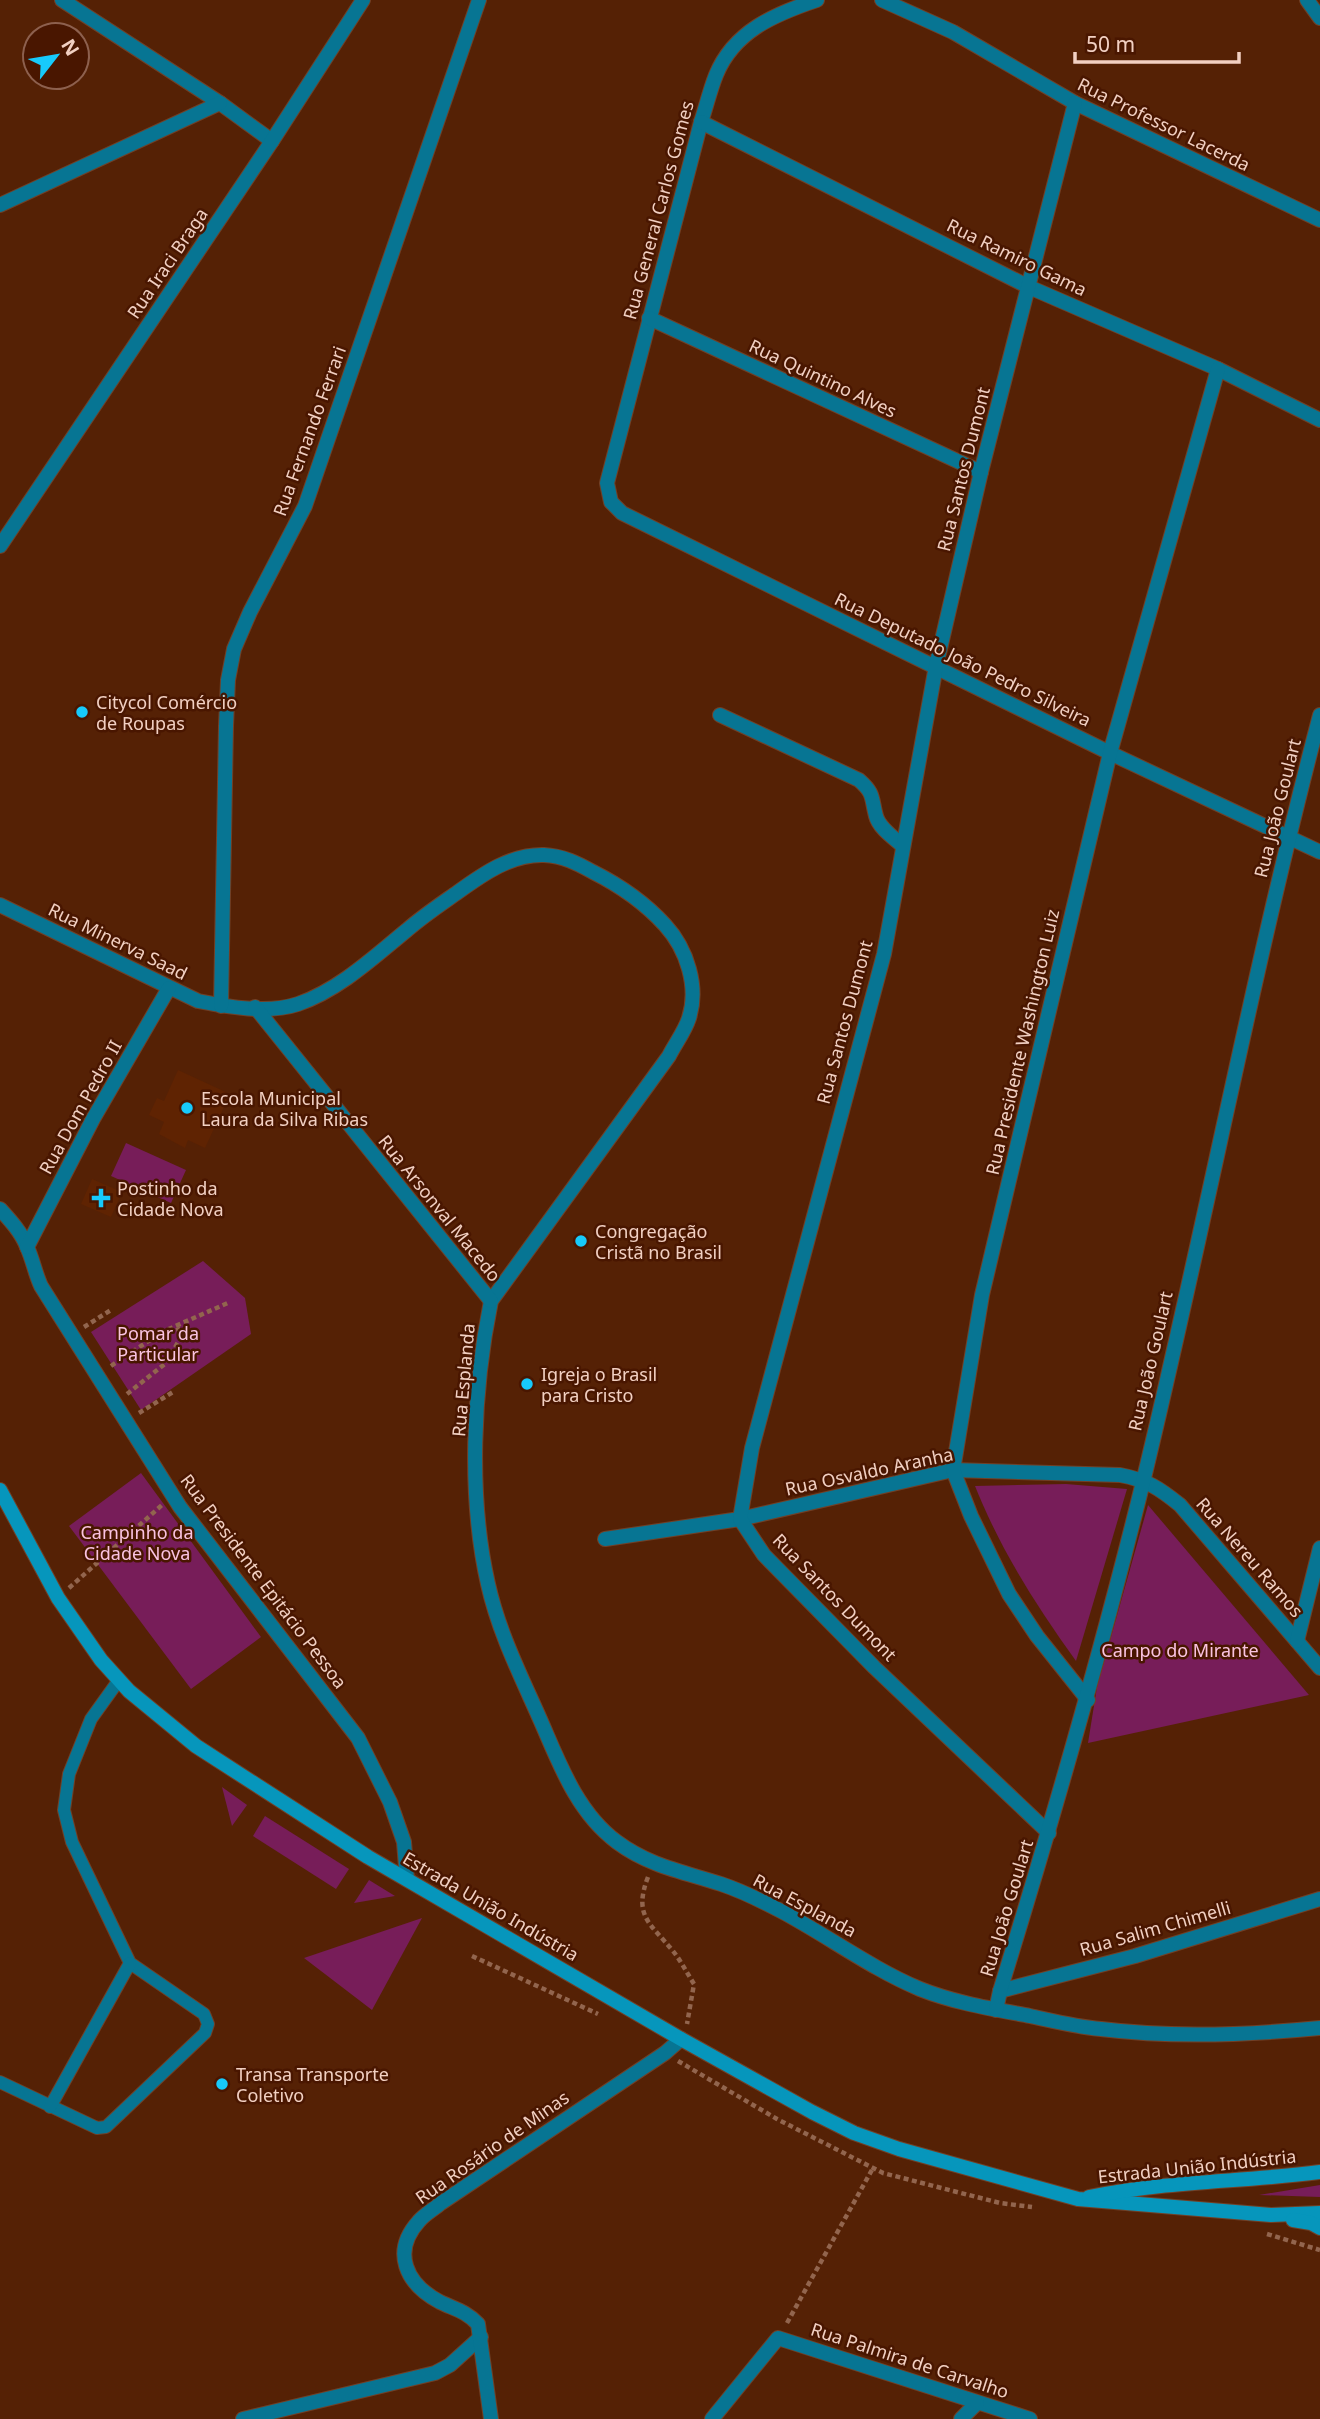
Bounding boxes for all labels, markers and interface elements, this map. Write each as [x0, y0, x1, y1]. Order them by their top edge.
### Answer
north arrow [21, 21, 91, 91]
scale bar [1075, 21, 1240, 65]
text: 50 m [1086, 30, 1135, 58]
text: N [55, 34, 86, 61]
street label: Rua Professor Lacerda [1074, 72, 1254, 176]
street label: Rua General Carlos Gomes [617, 98, 699, 322]
street label: Rua Iraci Braga [121, 203, 213, 323]
street label: Rua Ramiro Gama [943, 213, 1091, 301]
street label: Rua Quintino Alves [745, 333, 901, 423]
street label: Rua Fernando Ferrari [267, 343, 351, 519]
street label: Rua Santos Dumont [931, 384, 995, 554]
street label: Rua Deputado João Pedro Silveira [831, 586, 1095, 732]
place label: Citycol Comércio de Roupas [96, 690, 237, 735]
marker: Citycol Comércio de Roupas [74, 704, 90, 720]
street label: Rua João Goulart [1248, 736, 1306, 880]
street label: Rua Minerva Saad [44, 897, 192, 985]
street label: Rua Presidente Washington Luiz [980, 907, 1064, 1177]
street label: Rua Santos Dumont [811, 937, 878, 1106]
street label: Rua Dom Pedro II [33, 1036, 127, 1178]
place label: Escola Municipal Laura da Silva Ribas [201, 1086, 368, 1131]
marker: Escola Municipal Laura da Silva Ribas [179, 1100, 195, 1116]
street label: Rua Arsonval Macedo [373, 1130, 507, 1286]
place label: Postinho da Cidade Nova [117, 1176, 224, 1221]
marker: Postinho da Cidade Nova [91, 1188, 111, 1208]
place label: Congregação Cristã no Brasil [595, 1219, 722, 1264]
marker: Congregação Cristã no Brasil [573, 1233, 589, 1249]
street label: Rua João Goulart [1122, 1288, 1178, 1433]
park label: Pomar da Particular [117, 1321, 199, 1366]
street label: Rua Esplanda [446, 1322, 480, 1438]
place label: Igreja o Brasil para Cristo [541, 1362, 657, 1407]
marker: Igreja o Brasil para Cristo [519, 1376, 535, 1392]
street label: Rua Osvaldo Aranha [783, 1441, 955, 1501]
street label: Rua Presidente Epitácio Pessoa [175, 1469, 353, 1693]
street label: Rua Nereu Ramos [1191, 1492, 1309, 1622]
park label: Campinho da Cidade Nova [80, 1520, 194, 1565]
street label: Rua Santos Dumont [768, 1528, 903, 1666]
park label: Campo do Mirante [1101, 1638, 1259, 1662]
street label: Rua João Goulart [974, 1836, 1038, 1980]
street label: Estrada União Indústria [399, 1846, 583, 1966]
street label: Rua Esplanda [749, 1868, 861, 1942]
street label: Rua Salim Chimelli [1077, 1895, 1233, 1961]
place label: Transa Transporte Coletivo [236, 2062, 389, 2107]
marker: Transa Transporte Coletivo [214, 2076, 230, 2092]
street label: Rua Rosário de Minas [410, 2085, 574, 2209]
street label: Estrada União Indústria [1097, 2144, 1297, 2188]
street label: Rua Palmira de Carvalho [808, 2317, 1012, 2403]

